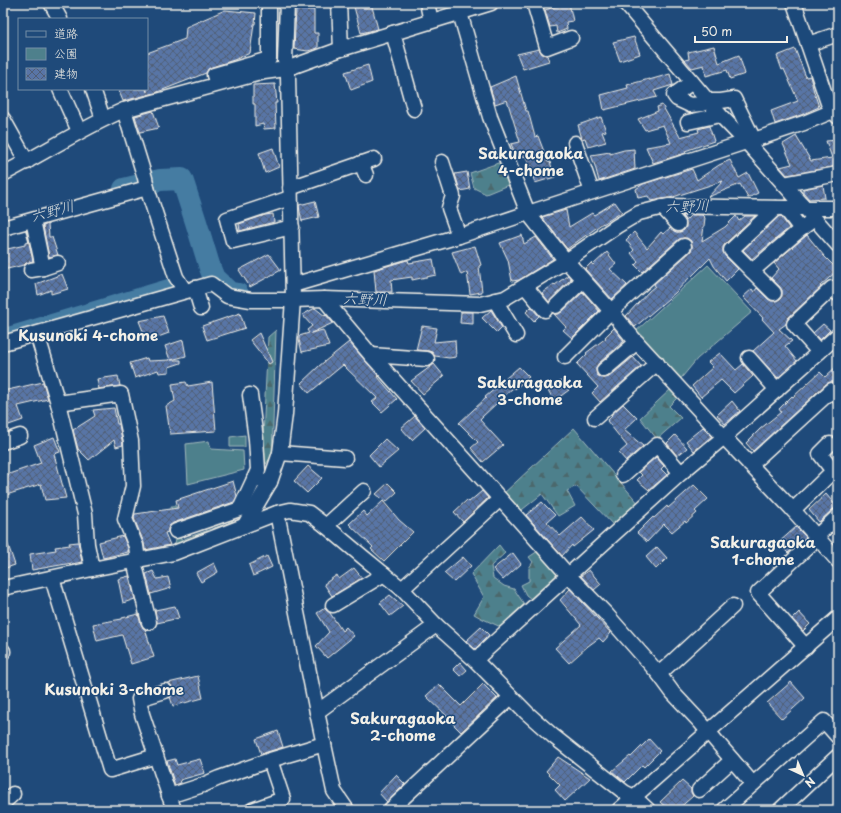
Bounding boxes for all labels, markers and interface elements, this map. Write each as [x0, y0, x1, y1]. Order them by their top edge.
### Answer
legend [18, 18, 148, 90]
scale bar [695, 18, 787, 44]
text: 50 m [701, 22, 732, 40]
text: 道路 [54, 24, 78, 42]
text: 公園 [54, 44, 78, 62]
text: 建物 [54, 64, 78, 82]
district label: Sakuragaoka 4-chome [478, 141, 584, 181]
water label: 六野川 [27, 193, 77, 227]
water label: 六野川 [664, 193, 710, 217]
water label: 六野川 [342, 286, 388, 310]
district label: Kusunoki 4-chome [18, 323, 158, 346]
district label: Sakuragaoka 3-chome [477, 370, 583, 410]
district label: Sakuragaoka 1-chome [710, 530, 816, 570]
district label: Kusunoki 3-chome [44, 677, 184, 700]
district label: Sakuragaoka 2-chome [350, 706, 456, 746]
north arrow [783, 755, 823, 795]
text: N [801, 773, 819, 792]

